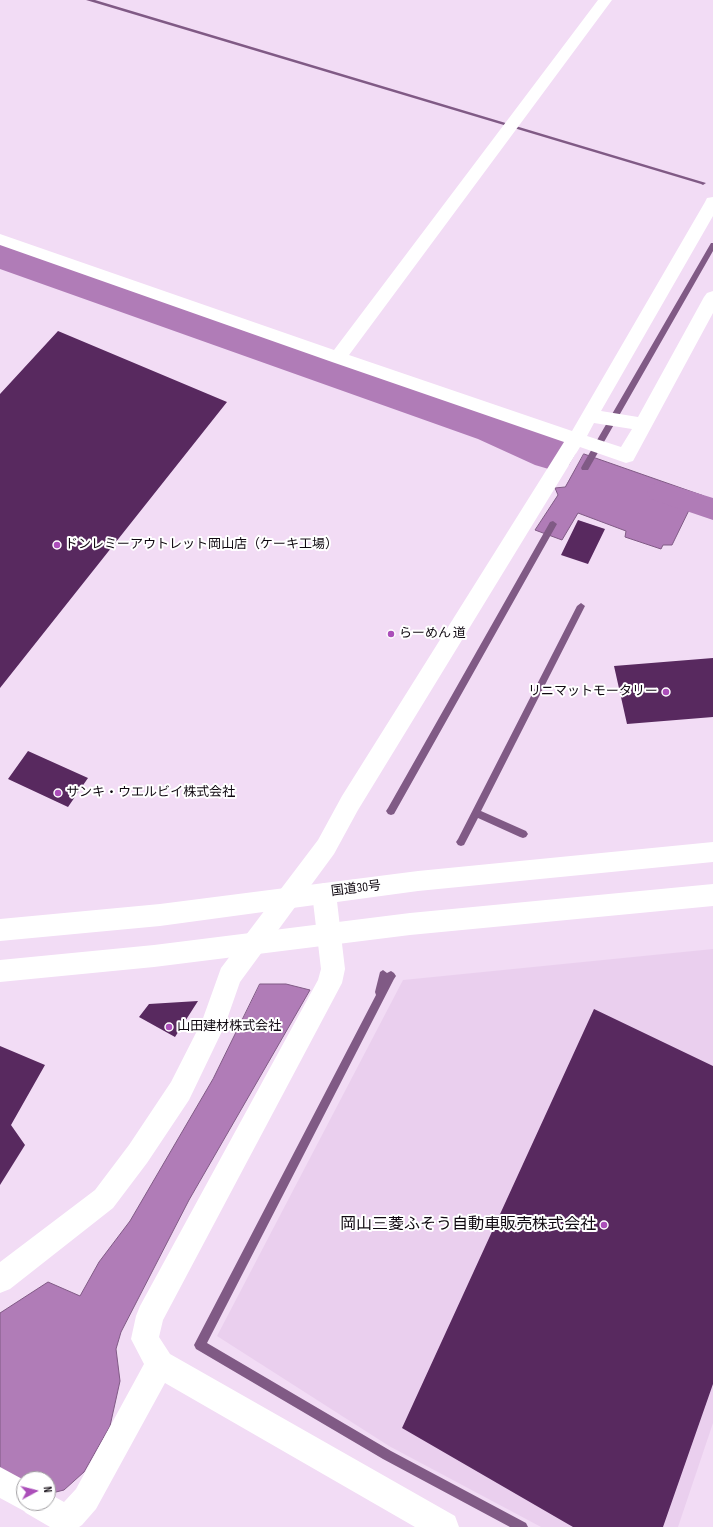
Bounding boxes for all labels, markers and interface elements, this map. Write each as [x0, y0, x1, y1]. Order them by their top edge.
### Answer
place label: ドンレミーアウトレット岡山店（ケーキ工場） [65, 537, 338, 553]
marker: ドンレミーアウトレット岡山店（ケーキ工場） [52, 540, 62, 550]
place label: らーめん 道 [399, 626, 466, 642]
marker: らーめん 道 [386, 629, 396, 639]
place label: リニマットモータリー [528, 684, 658, 700]
marker: リニマットモータリー [661, 687, 671, 697]
place label: サンキ・ウエルビイ株式会社 [66, 785, 235, 801]
marker: サンキ・ウエルビイ株式会社 [53, 788, 63, 798]
street label: 国道30号 [330, 878, 382, 900]
place label: 山田建材株式会社 [177, 1019, 281, 1035]
marker: 山田建材株式会社 [164, 1022, 174, 1032]
place label: 岡山三菱ふそう自動車販売株式会社 [340, 1215, 596, 1235]
marker: 岡山三菱ふそう自動車販売株式会社 [599, 1220, 609, 1230]
north arrow [16, 1471, 56, 1511]
text: N [41, 1486, 54, 1493]

